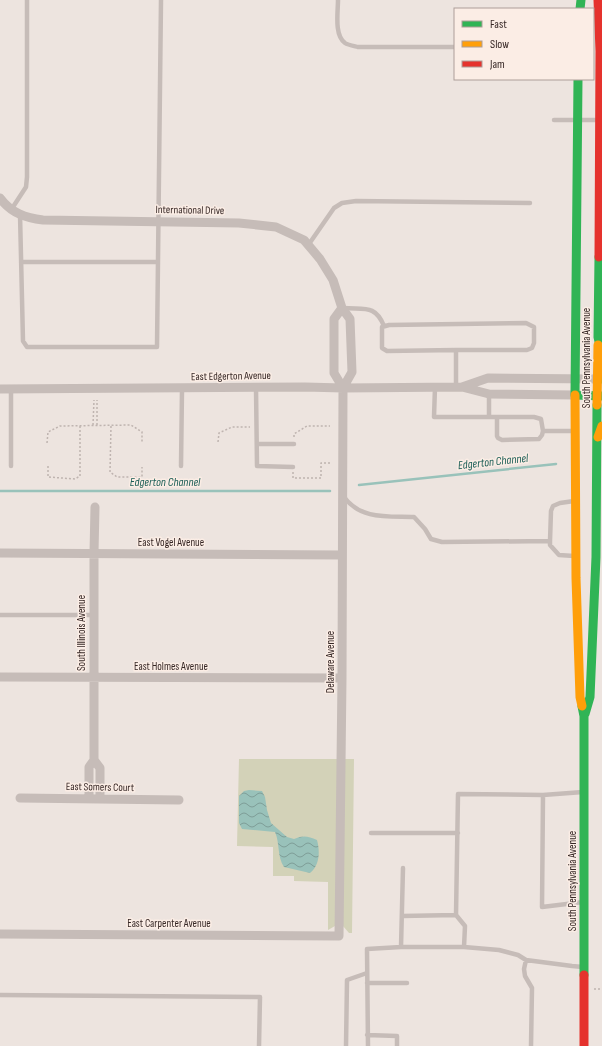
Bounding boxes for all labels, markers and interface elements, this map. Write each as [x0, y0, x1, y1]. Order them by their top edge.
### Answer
legend [454, 8, 594, 80]
text: Fast [490, 17, 507, 32]
text: Slow [490, 37, 509, 52]
text: Jam [489, 57, 505, 72]
street label: International Drive [156, 203, 224, 217]
street label: South Pennsylvania Avenue [580, 308, 593, 408]
street label: East Edgerton Avenue [191, 369, 271, 383]
water label: Edgerton Channel [457, 451, 530, 473]
water label: Edgerton Channel [130, 475, 201, 490]
street label: East Vogel Avenue [138, 536, 204, 549]
street label: South Illinois Avenue [75, 595, 88, 671]
street label: Delaware Avenue [324, 631, 337, 693]
street label: East Holmes Avenue [134, 660, 208, 673]
street label: East Somers Court [66, 780, 135, 794]
street label: South Pennsylvania Avenue [566, 831, 579, 931]
street label: East Carpenter Avenue [127, 917, 211, 930]

